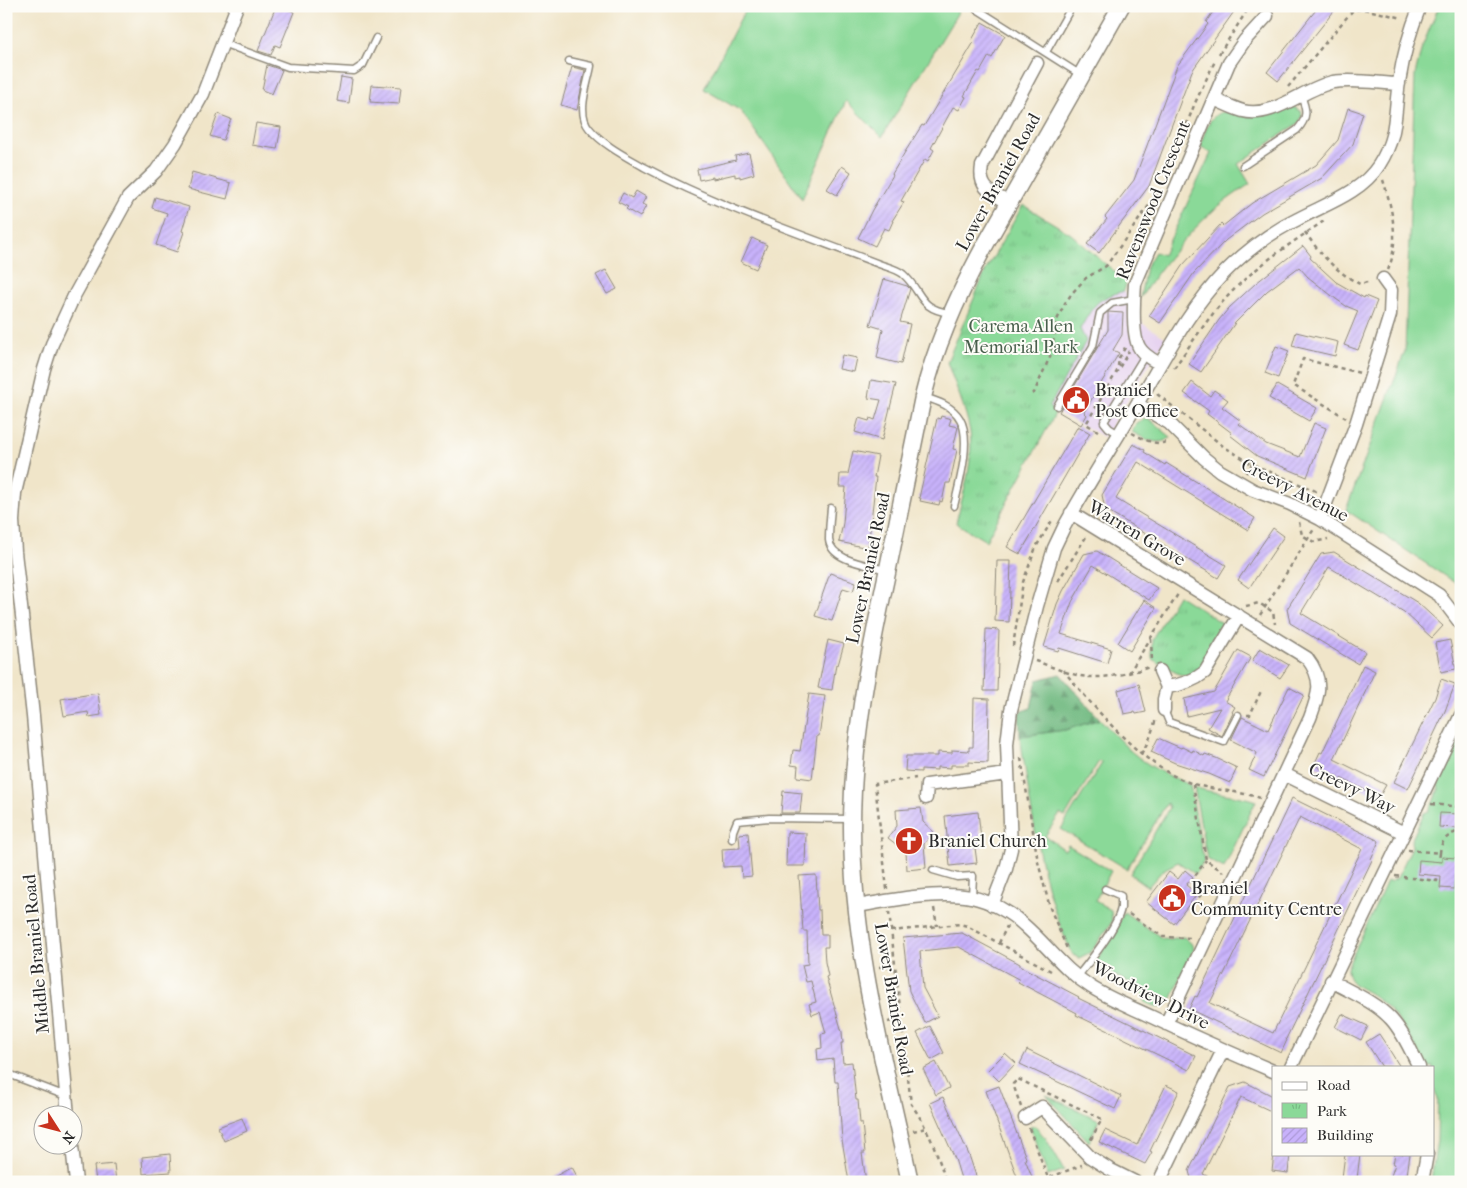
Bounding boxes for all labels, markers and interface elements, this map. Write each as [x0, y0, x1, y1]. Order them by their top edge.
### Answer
street label: Lower Braniel Road [952, 110, 1045, 255]
street label: Ravenswood Crescent [1112, 117, 1195, 283]
park label: Carema Allen Memorial Park [964, 316, 1079, 358]
place label: Braniel Post Office [1095, 380, 1178, 422]
public building icon: Braniel Post Office [1061, 385, 1091, 415]
street label: Creevy Avenue [1238, 454, 1352, 527]
street label: Lower Braniel Road [842, 490, 895, 646]
street label: Warren Grove [1083, 496, 1189, 571]
street label: Creevy Way [1305, 758, 1400, 819]
church icon: Braniel Church [894, 826, 924, 856]
place label: Braniel Church [928, 831, 1047, 852]
street label: Middle Braniel Road [19, 873, 54, 1035]
place label: Braniel Community Centre [1191, 878, 1342, 920]
public building icon: Braniel Community Centre [1157, 883, 1187, 913]
street label: Lower Braniel Road [870, 921, 917, 1077]
street label: Woodview Drive [1088, 956, 1213, 1034]
legend [1272, 1066, 1434, 1156]
text: Road [1317, 1076, 1351, 1094]
text: Park [1317, 1102, 1347, 1120]
north arrow [32, 1106, 82, 1156]
text: Building [1317, 1126, 1374, 1144]
text: N [58, 1128, 78, 1147]

